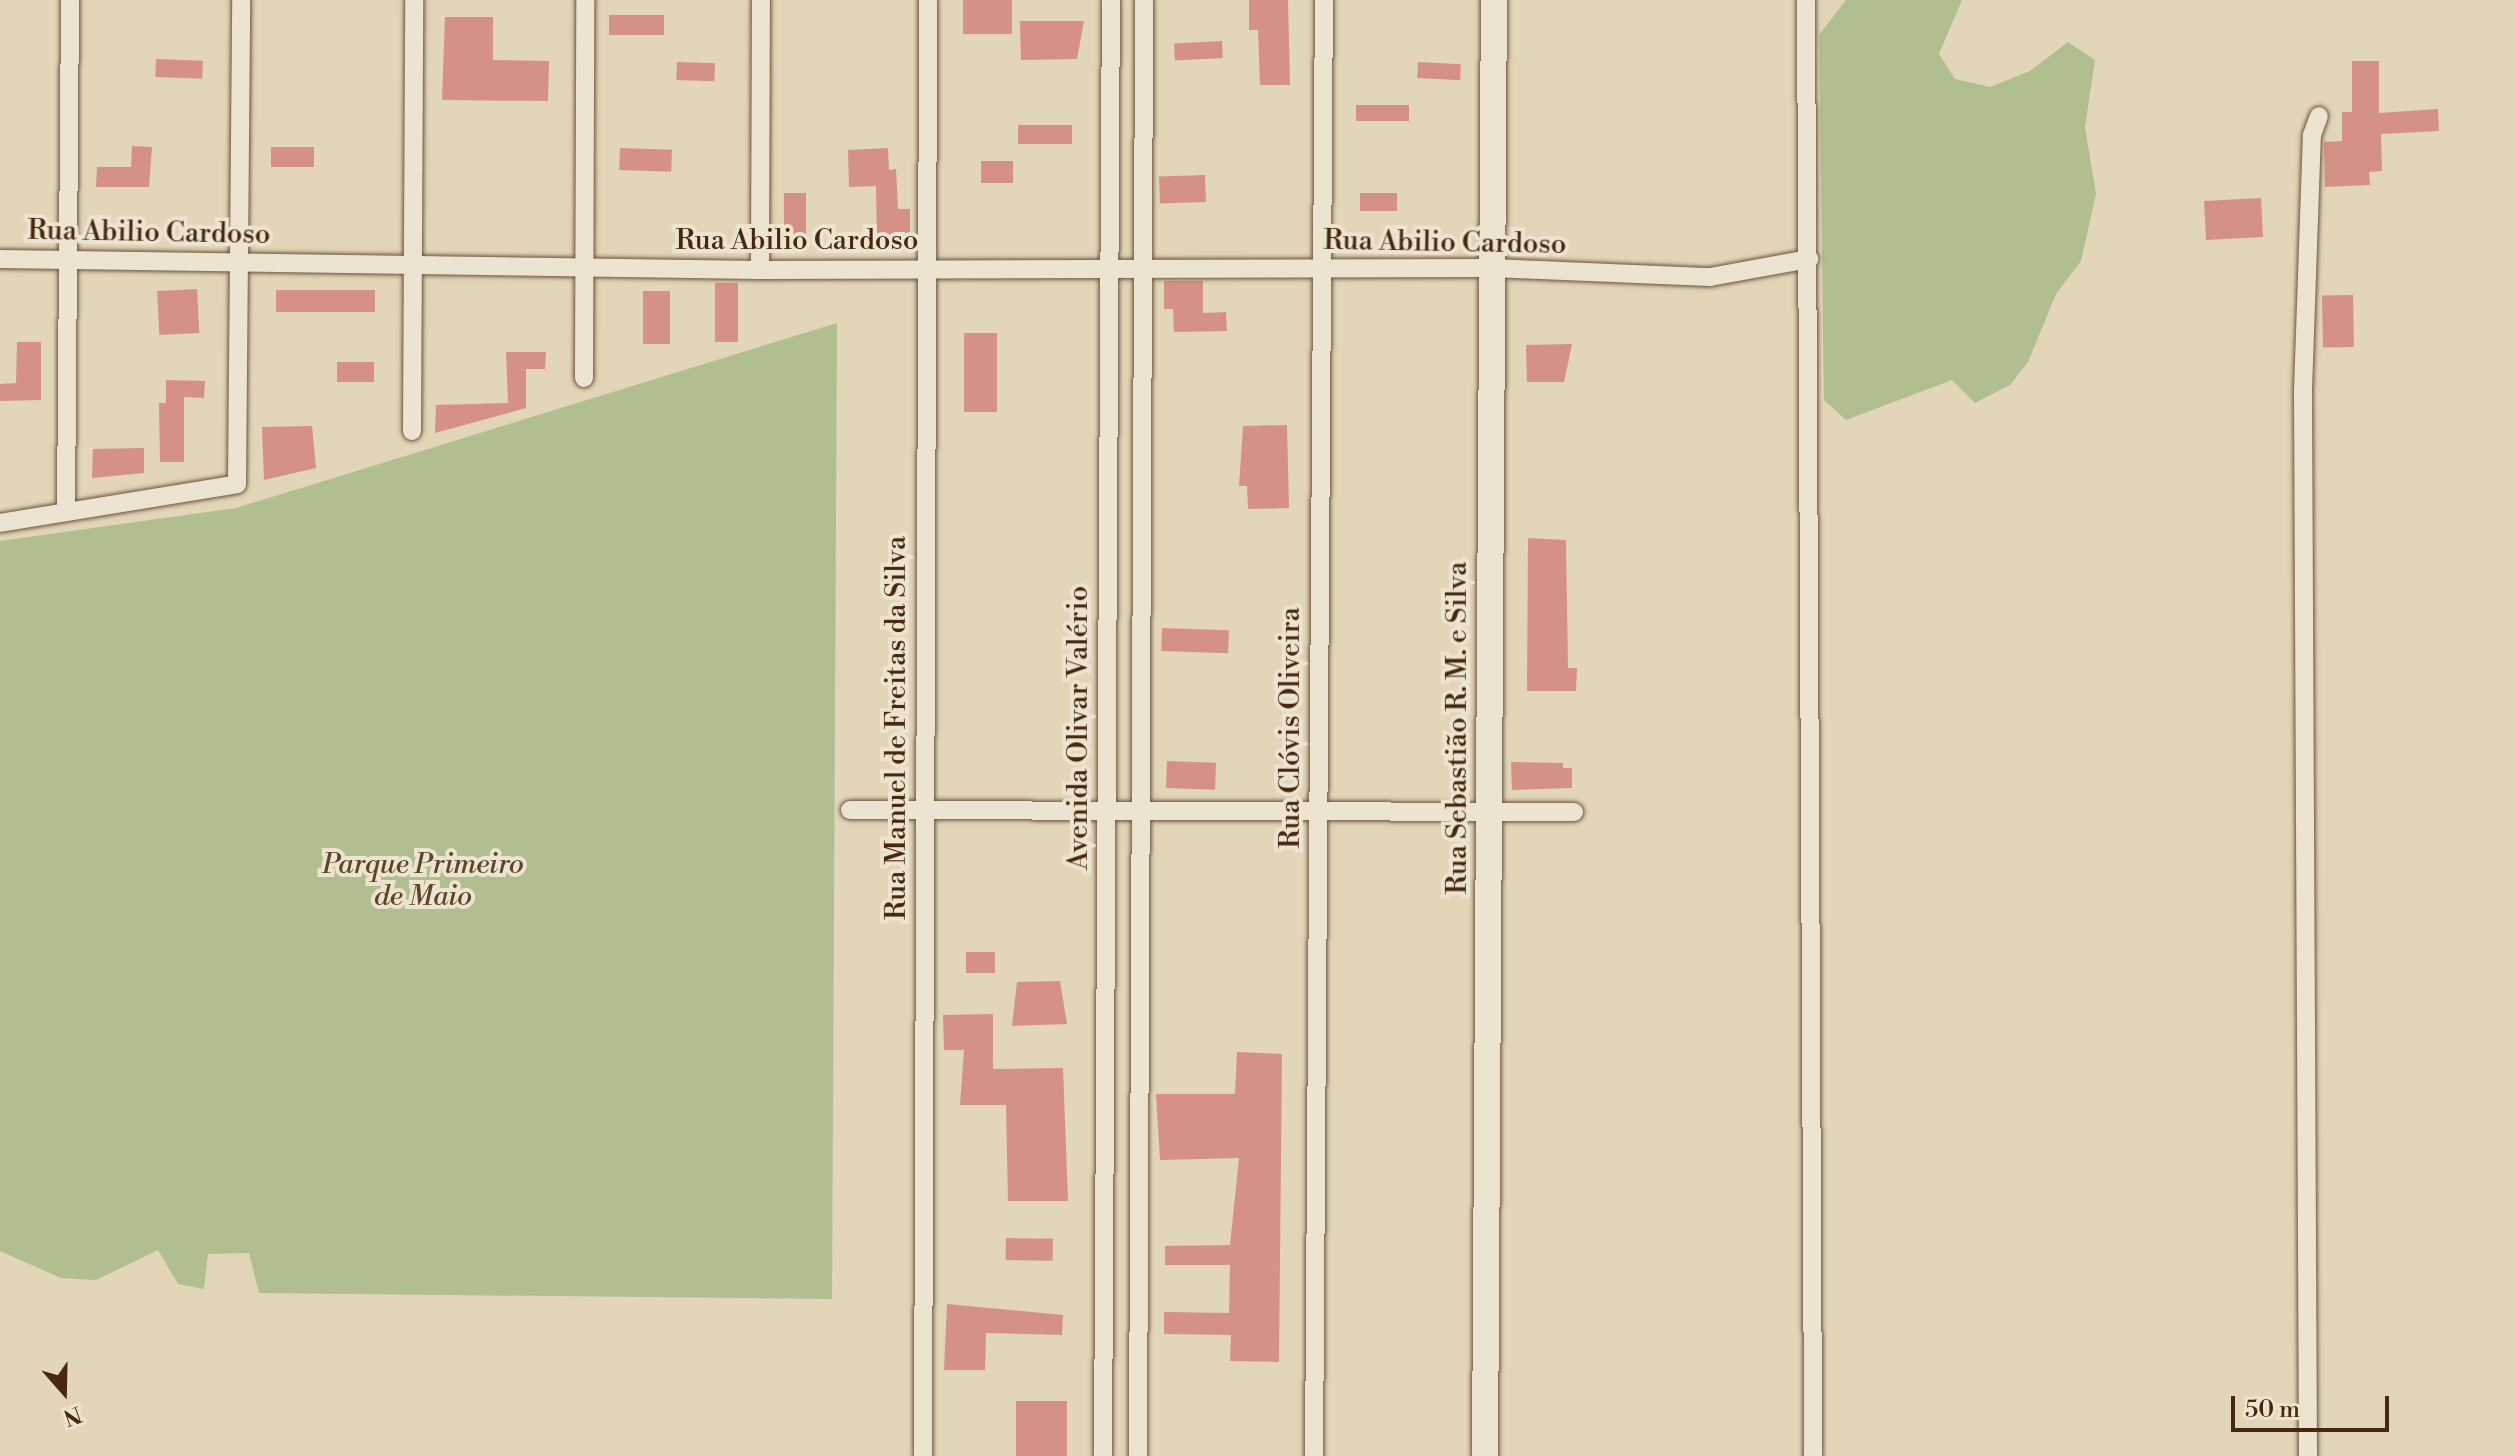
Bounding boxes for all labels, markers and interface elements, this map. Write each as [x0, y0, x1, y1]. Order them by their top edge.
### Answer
street label: Rua Abilio Cardoso [27, 214, 271, 252]
street label: Rua Abilio Cardoso [675, 224, 919, 258]
street label: Rua Abilio Cardoso [1323, 224, 1567, 262]
street label: Rua Manuel de Freitas da Silva [880, 536, 914, 920]
street label: Rua Sebastião R. M. e Silva [1441, 562, 1475, 894]
street label: Avenida Olivar Valério [1062, 586, 1096, 870]
street label: Rua Clóvis Oliveira [1274, 607, 1308, 849]
park label: Parque Primeiro de Maio [322, 848, 524, 914]
north arrow [24, 1352, 104, 1432]
scale bar [2235, 1380, 2393, 1430]
text: 50 m [2245, 1395, 2300, 1425]
text: N [60, 1399, 85, 1431]

